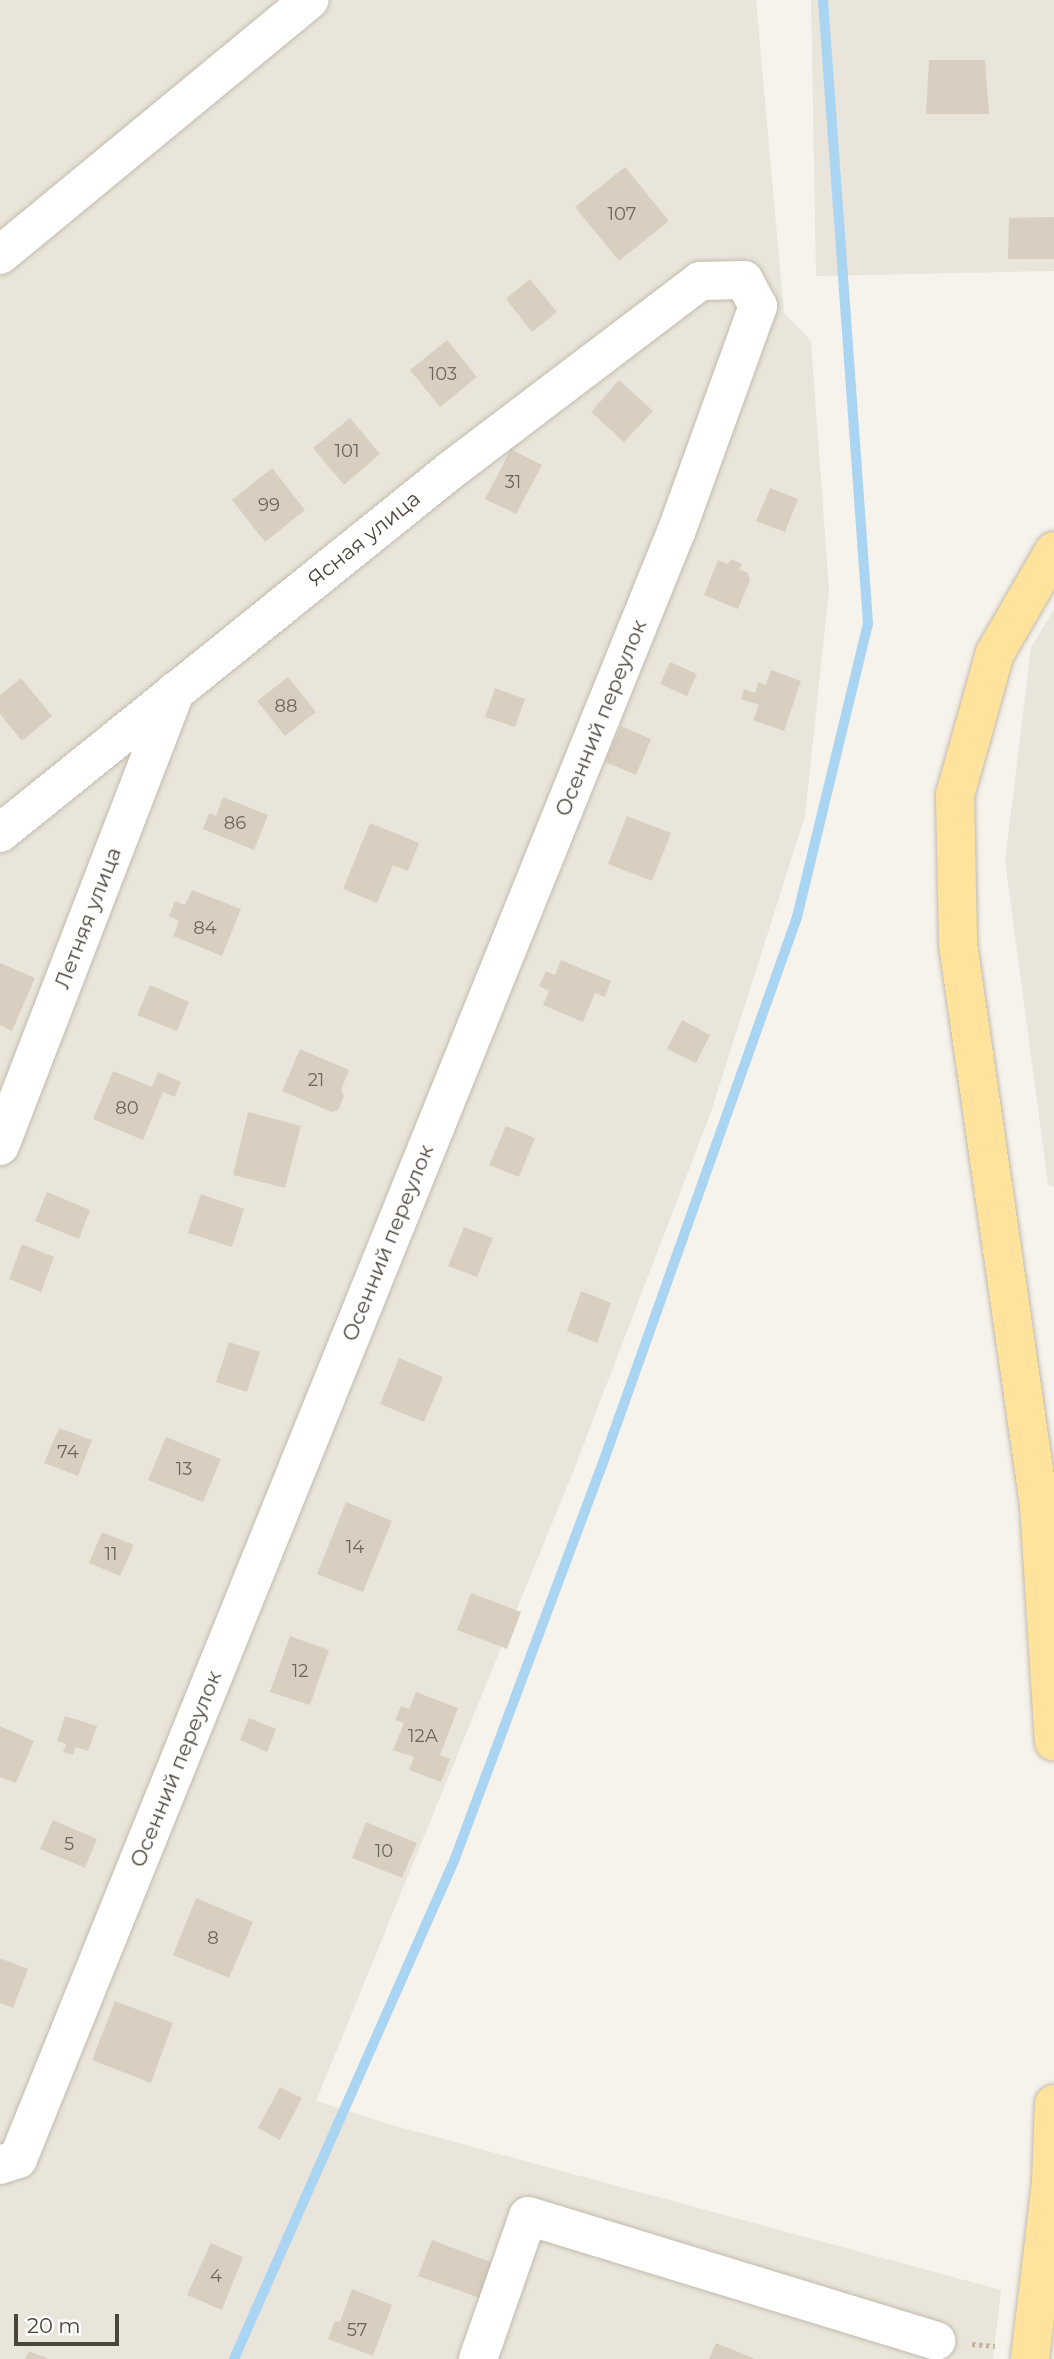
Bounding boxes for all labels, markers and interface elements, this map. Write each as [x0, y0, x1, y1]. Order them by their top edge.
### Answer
house number: 107 [608, 203, 636, 225]
house number: 103 [429, 363, 457, 385]
house number: 101 [335, 440, 359, 462]
house number: 31 [505, 471, 521, 493]
street label: Ясная улица [303, 486, 425, 592]
house number: 99 [258, 494, 280, 516]
street label: Осенний переулок [550, 616, 652, 820]
house number: 88 [275, 695, 297, 717]
house number: 86 [224, 812, 246, 834]
street label: Летняя улица [49, 844, 127, 992]
house number: 84 [193, 917, 217, 939]
house number: 21 [308, 1069, 324, 1091]
house number: 80 [115, 1097, 139, 1119]
street label: Осенний переулок [337, 1141, 439, 1345]
house number: 74 [57, 1441, 79, 1463]
house number: 13 [176, 1458, 192, 1480]
house number: 14 [346, 1536, 364, 1558]
house number: 11 [105, 1543, 117, 1565]
house number: 12 [292, 1660, 308, 1682]
street label: Осенний переулок [125, 1667, 227, 1871]
house number: 12А [408, 1725, 438, 1747]
house number: 5 [64, 1833, 74, 1855]
house number: 10 [375, 1840, 393, 1862]
house number: 8 [207, 1927, 219, 1949]
house number: 4 [210, 2265, 222, 2287]
scale bar [18, 2300, 122, 2344]
text: 20 m [27, 2313, 81, 2338]
house number: 57 [347, 2319, 367, 2341]

